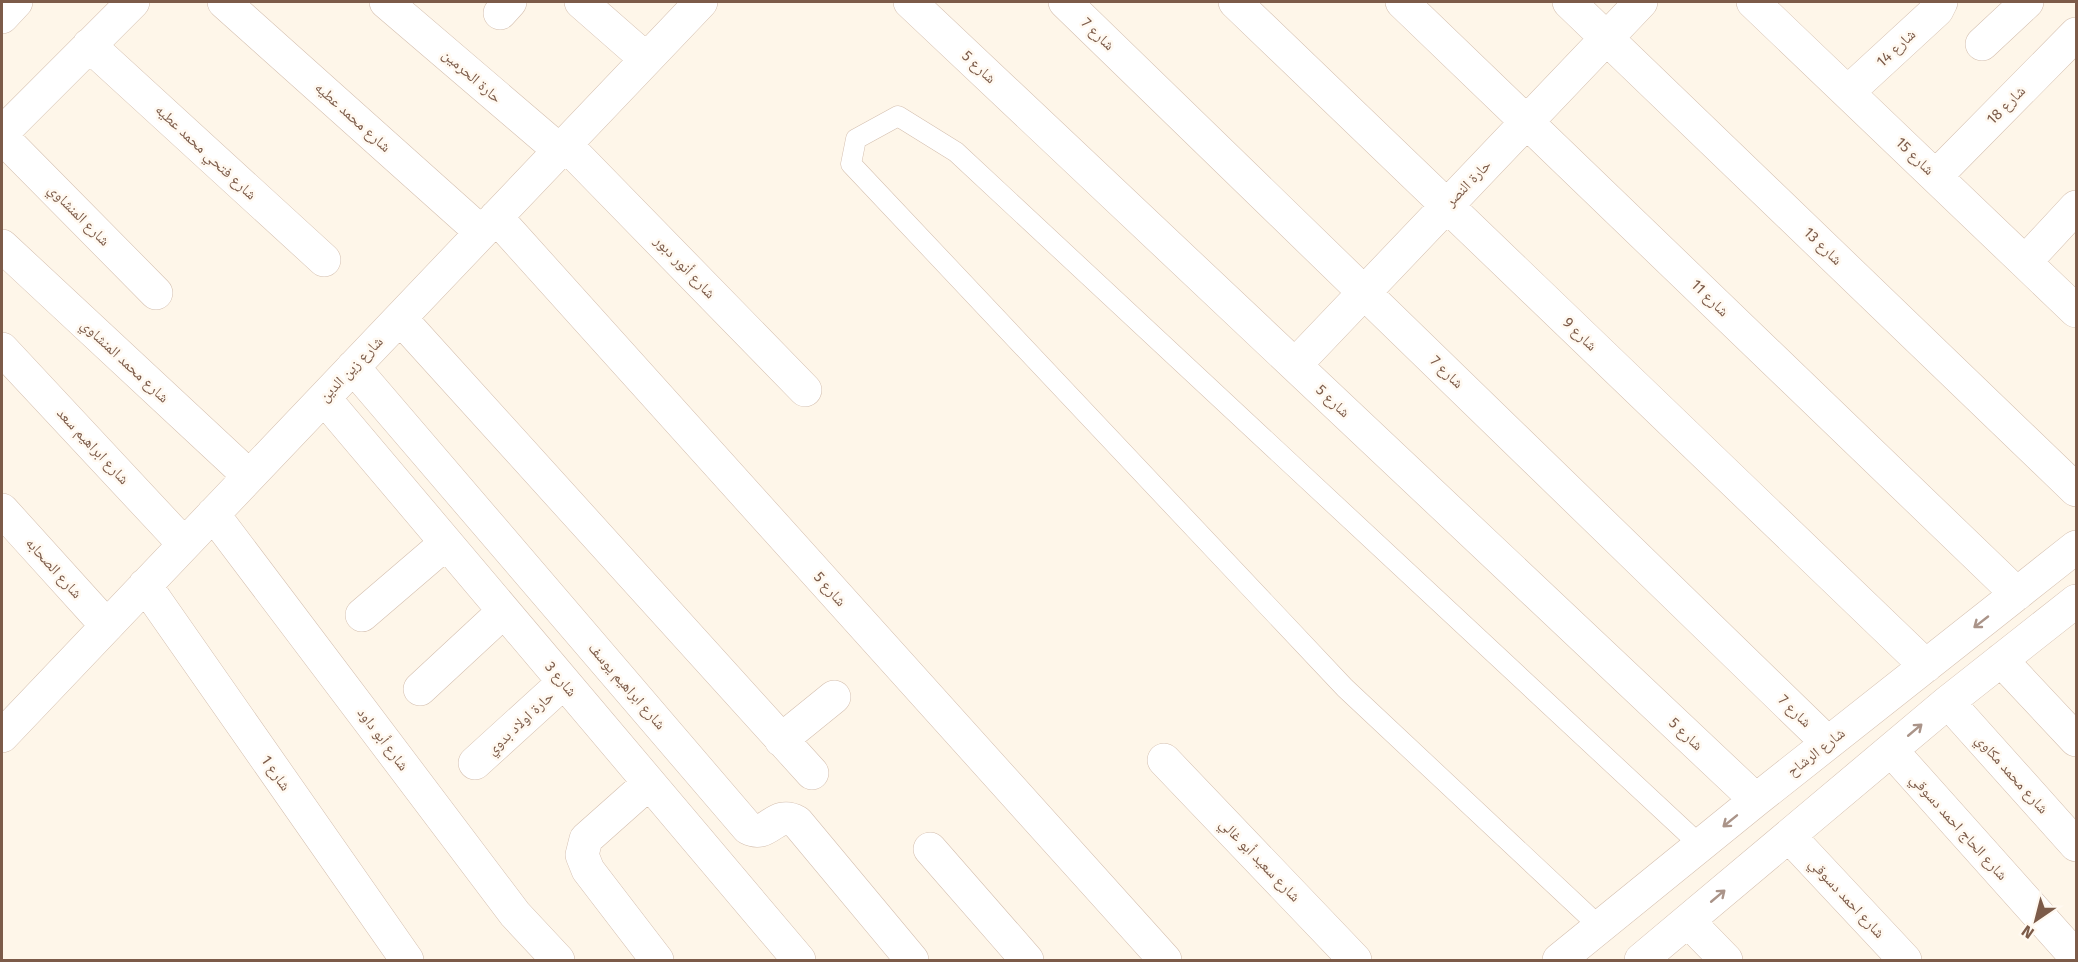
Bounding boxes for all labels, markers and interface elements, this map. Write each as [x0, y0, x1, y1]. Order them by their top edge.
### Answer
street label: شارع 7 [1077, 14, 1118, 55]
street label: شارع 14 [1873, 25, 1920, 71]
street label: حارة الحرمين [438, 45, 506, 108]
street label: شارع 5 [958, 47, 1000, 88]
street label: شارع محمد عطيه [311, 78, 395, 157]
street label: شارع 18 [1983, 82, 2030, 129]
street label: شارع فتحي محمد عطيه [150, 100, 260, 206]
street label: شارع 15 [1891, 133, 1938, 179]
street label: حارة النصر [1441, 156, 1495, 211]
street label: شارع المنشاوي [42, 180, 114, 252]
street label: شارع 13 [1799, 223, 1846, 269]
street label: شارع أنور دبور [649, 231, 719, 303]
street label: شارع 11 [1687, 276, 1733, 321]
street label: شارع 9 [1559, 313, 1601, 355]
street label: شارع محمد المنشاوي [75, 316, 173, 409]
street label: شارع زين الدين [315, 332, 387, 406]
street label: شارع 7 [1426, 352, 1467, 393]
street label: شارع 5 [1312, 381, 1354, 422]
street label: شارع ابراهيم سعد [52, 404, 133, 489]
street label: شارع الصحابه [21, 534, 86, 603]
street label: شارع 5 [809, 568, 850, 611]
one-way arrow [1973, 615, 1989, 628]
street label: شارع ابراهيم يوسف [584, 639, 670, 734]
street label: شارع 3 [540, 658, 581, 701]
street label: حارة اولاد بدوي [483, 687, 560, 761]
street label: شارع 7 [1774, 691, 1815, 732]
street label: شارع أبو داود [353, 704, 413, 775]
street label: شارع 5 [1665, 714, 1707, 755]
one-way arrow [1907, 723, 1923, 736]
street label: شارع الرشاح [1783, 724, 1849, 781]
street label: شارع محمد مكاوي [1970, 731, 2052, 819]
street label: شارع 1 [257, 752, 295, 795]
street label: شارع الحاج احمد دسوقي [1905, 770, 2011, 886]
street label: شارع سعيد أبو غالي [1214, 815, 1304, 907]
one-way arrow [1722, 815, 1738, 828]
street label: شارع احمد دسوقي [1803, 854, 1889, 944]
one-way arrow [1710, 889, 1726, 902]
north arrow [2006, 890, 2066, 950]
text: N [2018, 921, 2037, 943]

